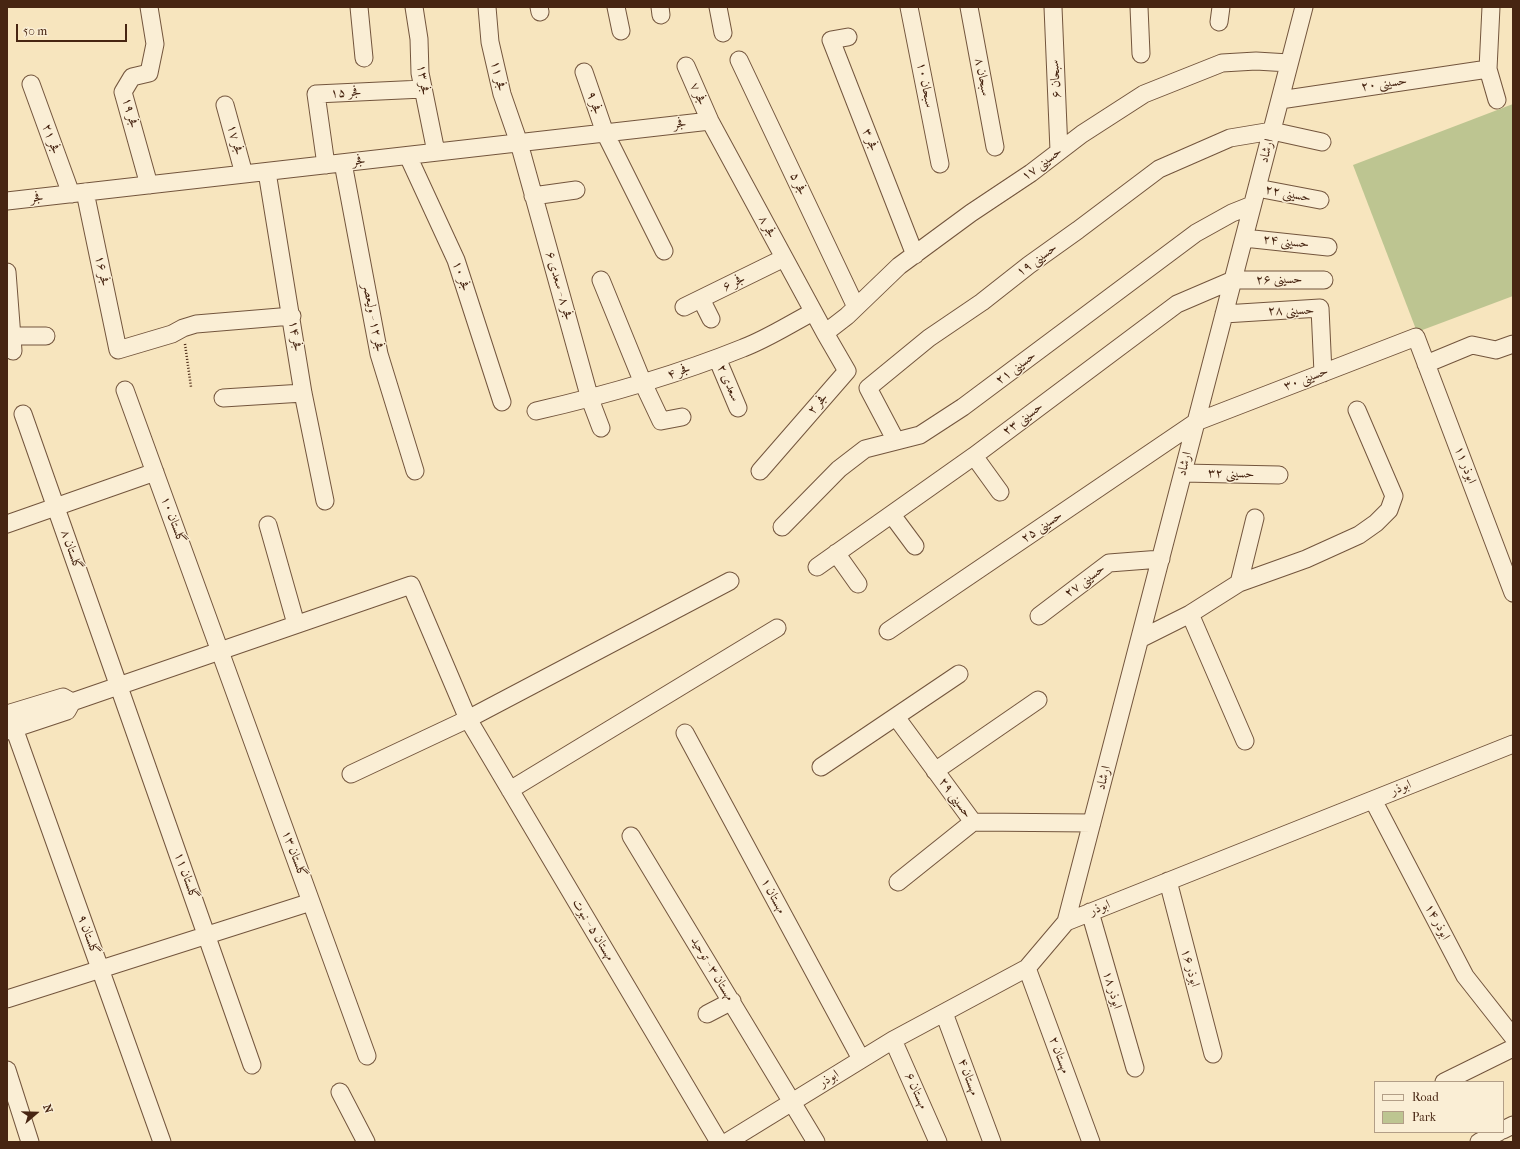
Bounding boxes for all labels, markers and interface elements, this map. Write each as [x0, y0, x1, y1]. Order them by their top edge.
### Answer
scale bar [18, 16, 129, 42]
text: 50 m [23, 24, 47, 38]
street label: سبحان ۸ [971, 57, 993, 97]
street label: فجر ۱۱ [487, 59, 509, 93]
street label: سبحان ۶ [1047, 59, 1065, 99]
street label: سبحان ۱۰ [913, 61, 937, 109]
street label: فجر ۱۳ [413, 64, 433, 96]
street label: حسینی ۲۰ [1360, 73, 1408, 95]
street label: فجر ۷ [686, 80, 710, 108]
street label: فجر ۱۵ [330, 84, 362, 102]
street label: فجر ۹ [583, 89, 605, 117]
street label: فجر ۱۹ [118, 96, 142, 130]
street label: فجر [673, 115, 687, 133]
street label: فجر ۲۱ [38, 122, 64, 156]
street label: فجر ۱۷ [223, 123, 247, 157]
street label: فجر ۳ [859, 126, 881, 154]
street label: ارشاد [1256, 137, 1278, 165]
street label: حسینی ۱۷ [1019, 144, 1065, 184]
street label: فجر [352, 153, 366, 169]
street label: فجر ۵ [786, 170, 810, 198]
street label: حسینی ۲۲ [1264, 182, 1312, 206]
street label: فجر [30, 190, 44, 206]
street label: فجر ۸ [755, 213, 779, 241]
street label: حسینی ۲۴ [1262, 232, 1310, 252]
street label: حسینی ۱۹ [1014, 240, 1060, 280]
street label: فجر ۸ - سعدی ۶ [542, 250, 576, 322]
street label: فجر ۱۶ [91, 254, 113, 288]
street label: فجر ۱۰ [449, 259, 473, 293]
street label: فجر ۶ [720, 271, 748, 295]
street label: حسینی ۲۶ [1256, 272, 1302, 288]
street label: فجر ۱۲ - ولیعصر [359, 283, 387, 353]
street label: حسینی ۲۸ [1268, 303, 1314, 319]
street label: فجر ۱۴ [285, 319, 305, 353]
street label: حسینی ۲۱ [993, 348, 1039, 388]
street label: فجر ۴ [665, 361, 693, 383]
street label: سعدی ۲ [713, 362, 743, 404]
street label: حسینی ۳۰ [1281, 363, 1331, 395]
street label: فجر ۲ [804, 390, 832, 418]
street label: حسینی ۲۳ [1000, 399, 1046, 439]
street label: ابوذر ۱۱ [1451, 444, 1479, 486]
street label: ارشاد [1174, 450, 1196, 478]
street label: حسینی ۳۲ [1208, 466, 1254, 482]
street label: گلستان ۱۰ [157, 494, 189, 546]
street label: حسینی ۲۵ [1018, 508, 1066, 546]
street label: گلستان ۸ [57, 528, 85, 572]
street label: حسینی ۲۷ [1062, 561, 1108, 601]
street label: ارشاد [1093, 764, 1115, 792]
street label: حسینی ۲۹ [935, 775, 975, 821]
street label: ابوذر [1388, 777, 1414, 799]
street label: گلستان ۱۳ [278, 828, 310, 880]
street label: گلستان ۱۱ [171, 850, 201, 902]
street label: مهستان ۱ [757, 875, 789, 917]
street label: مهستان ۵ - نبوت [568, 896, 618, 964]
street label: ابوذر [1087, 897, 1113, 919]
street label: ابوذر ۱۴ [1421, 901, 1453, 943]
street label: گلستان ۹ [74, 913, 102, 957]
street label: مهستان ۳ - توحید [687, 934, 737, 1004]
street label: ابوذر ۱۶ [1177, 947, 1203, 989]
street label: ابوذر ۱۸ [1099, 969, 1125, 1011]
street label: مهستان ۲ [1045, 1034, 1073, 1076]
street label: مهستان ۴ [954, 1056, 982, 1098]
street label: ابوذر [816, 1067, 842, 1091]
street label: مهستان ۶ [901, 1070, 931, 1112]
legend [1374, 1081, 1504, 1133]
text: Road [1412, 1090, 1439, 1104]
north arrow [16, 1093, 56, 1133]
text: N [40, 1103, 55, 1115]
text: Park [1412, 1110, 1436, 1124]

